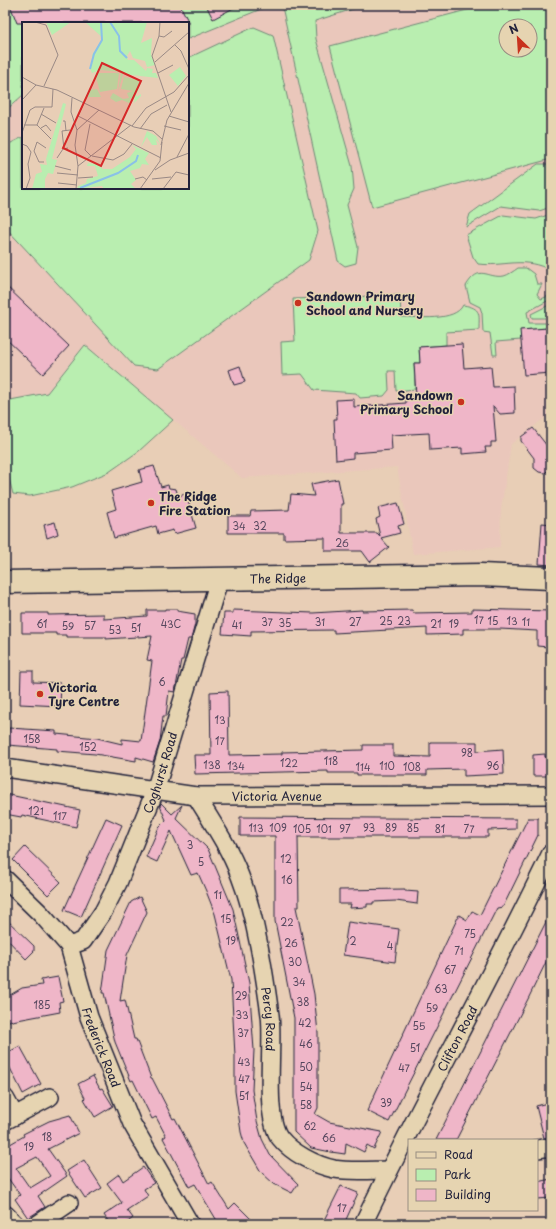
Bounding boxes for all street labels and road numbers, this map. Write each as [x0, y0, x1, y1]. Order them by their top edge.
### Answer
street label: The Ridge [250, 569, 306, 587]
street label: Coghurst Road [138, 730, 181, 816]
street label: Victoria Avenue [232, 787, 323, 805]
street label: Percy Road [257, 986, 280, 1051]
street label: Clifton Road [432, 1002, 482, 1075]
street label: Frederick Road [78, 1005, 125, 1090]

